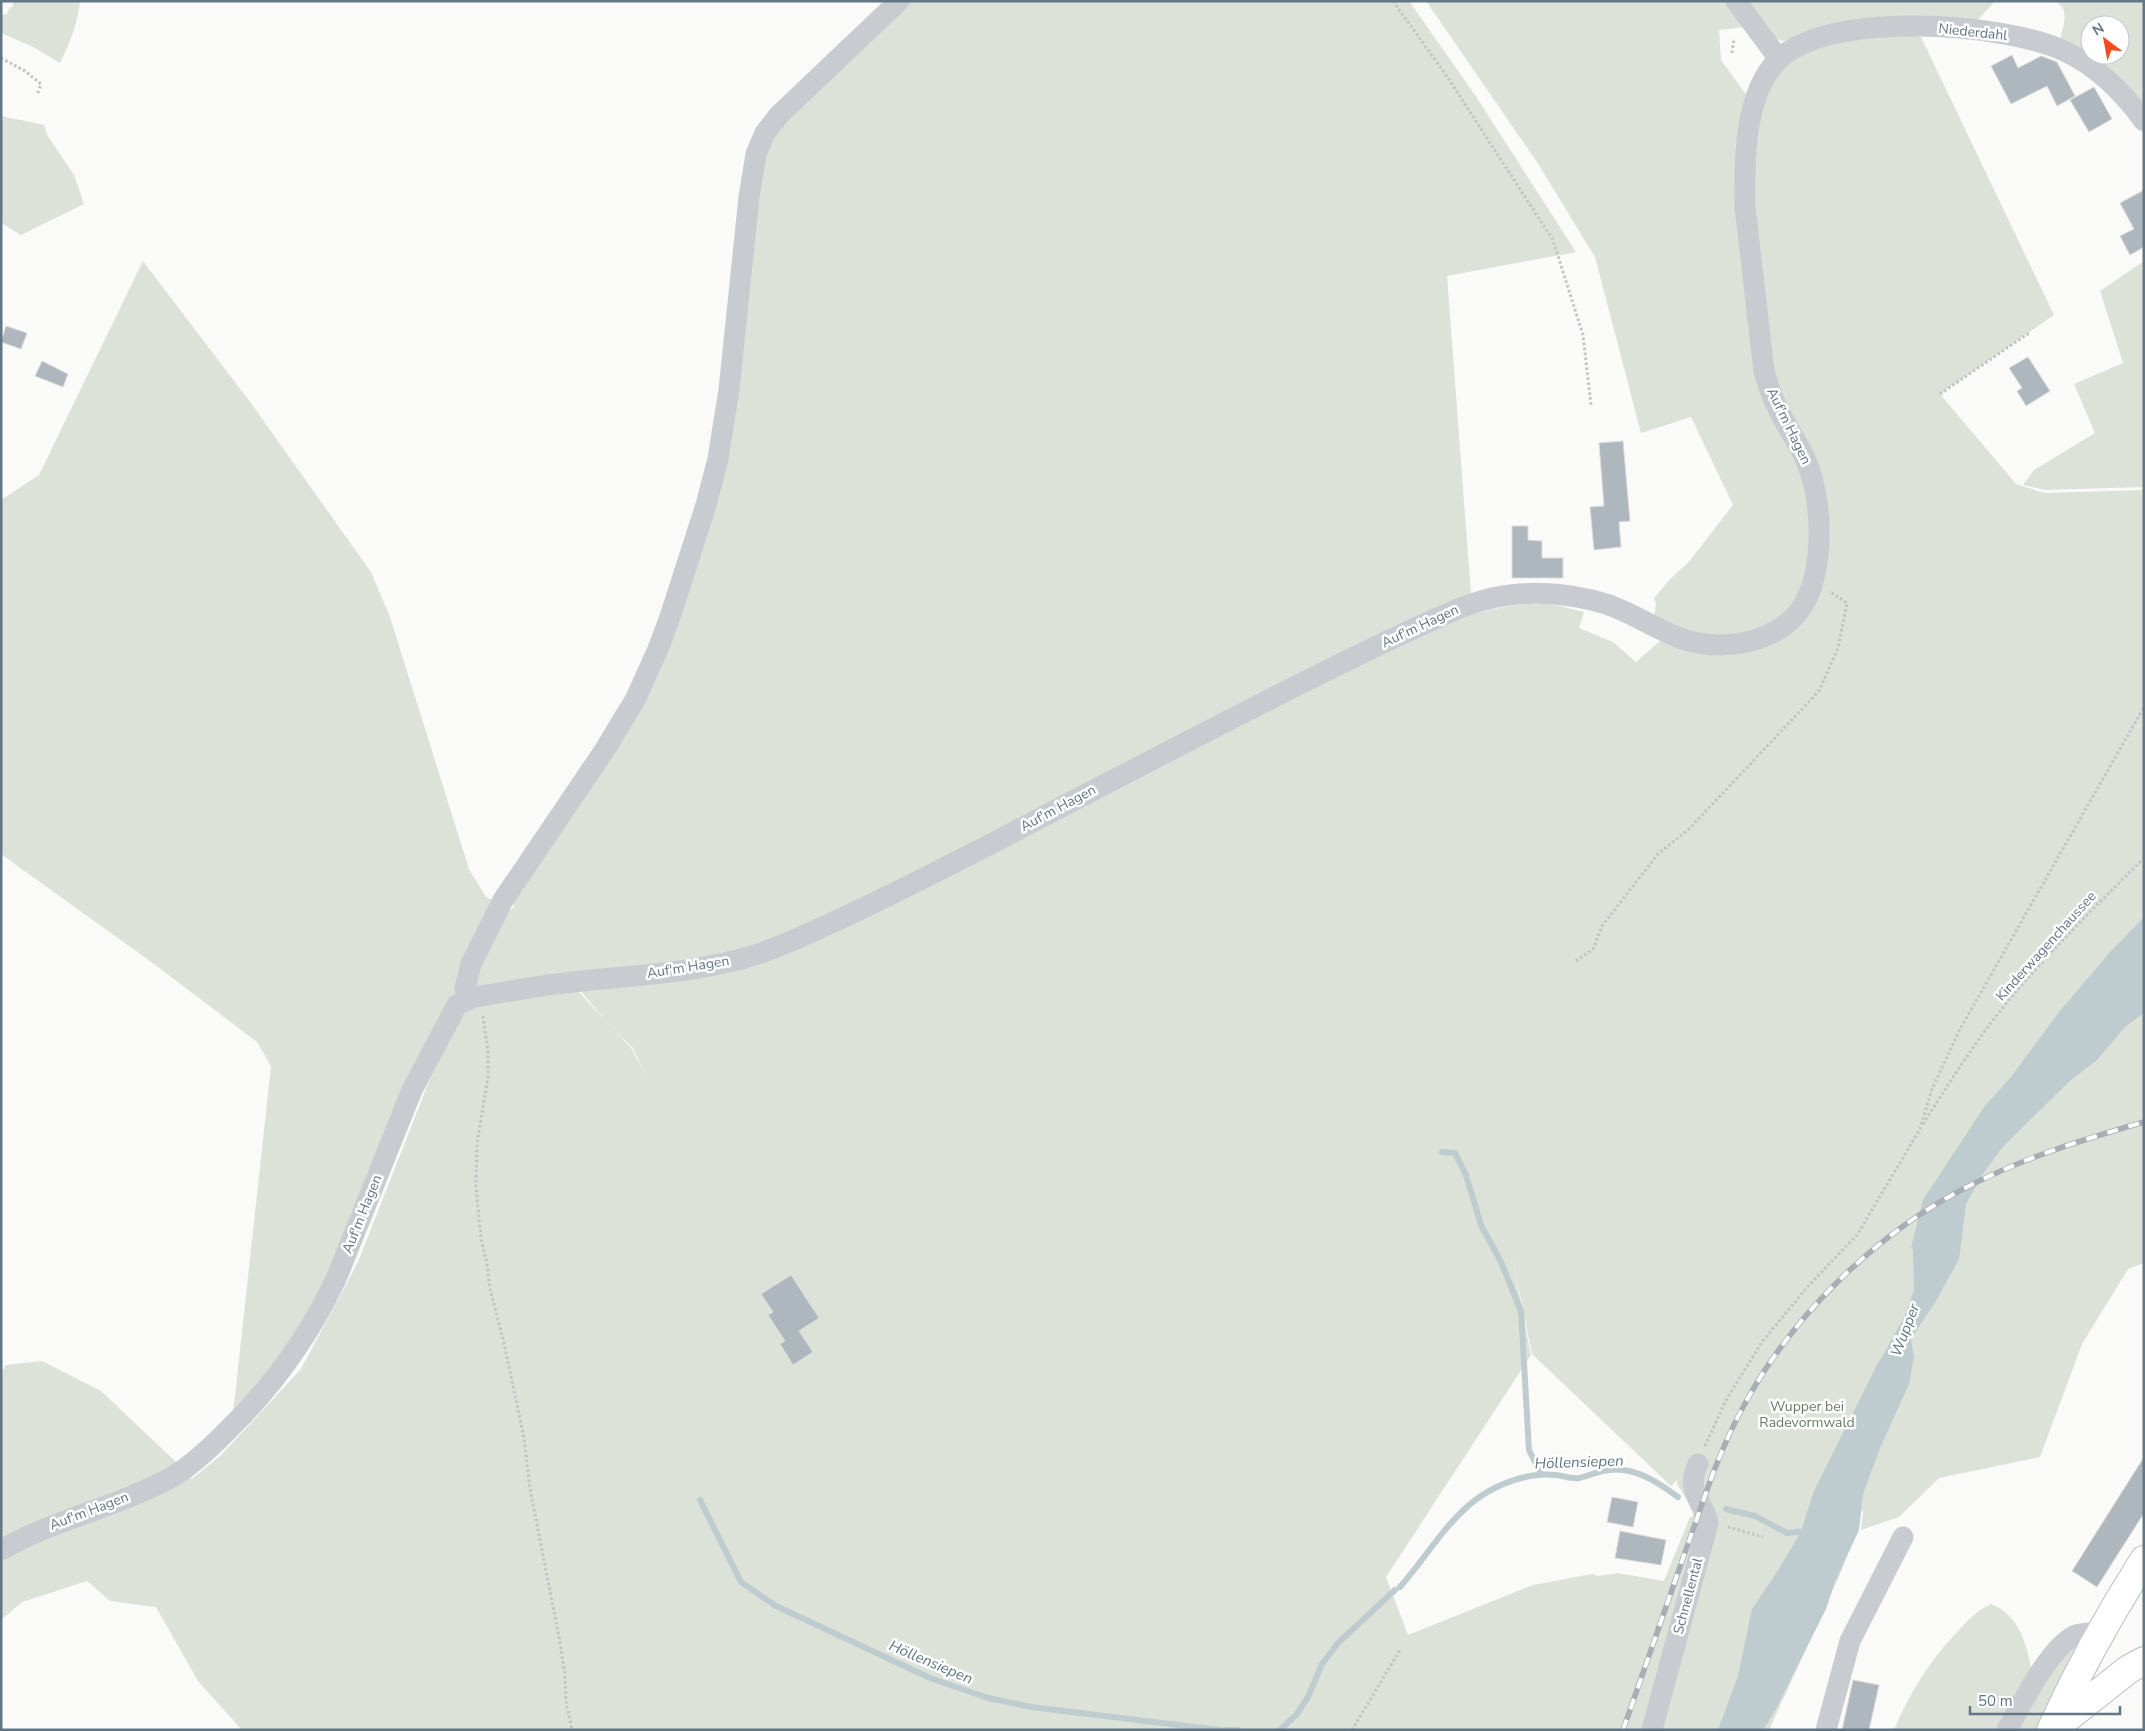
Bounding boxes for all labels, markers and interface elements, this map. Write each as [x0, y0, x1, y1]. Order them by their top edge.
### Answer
north arrow [2080, 15, 2130, 65]
street label: Niederdahl [1938, 19, 2009, 45]
text: N [2089, 19, 2108, 40]
street label: Auf'm Hagen [1762, 385, 1816, 467]
street label: Auf'm Hagen [1378, 600, 1462, 652]
street label: Auf'm Hagen [1017, 780, 1099, 836]
street label: Kinderwagenchaussee [1992, 887, 2100, 1005]
street label: Auf'm Hagen [645, 951, 731, 983]
street label: Auf'm Hagen [338, 1172, 386, 1256]
water label: Wupper [1886, 1300, 1924, 1359]
park label: Wupper bei Radevormwald [1759, 1397, 1855, 1432]
water label: Höllensiepen [1534, 1450, 1624, 1474]
street label: Auf'm Hagen [47, 1487, 131, 1535]
street label: Schnellental [1669, 1555, 1708, 1636]
water label: Höllensiepen [886, 1635, 976, 1689]
scale bar [1970, 1684, 2120, 1716]
text: 50 m [1978, 1691, 2013, 1711]

